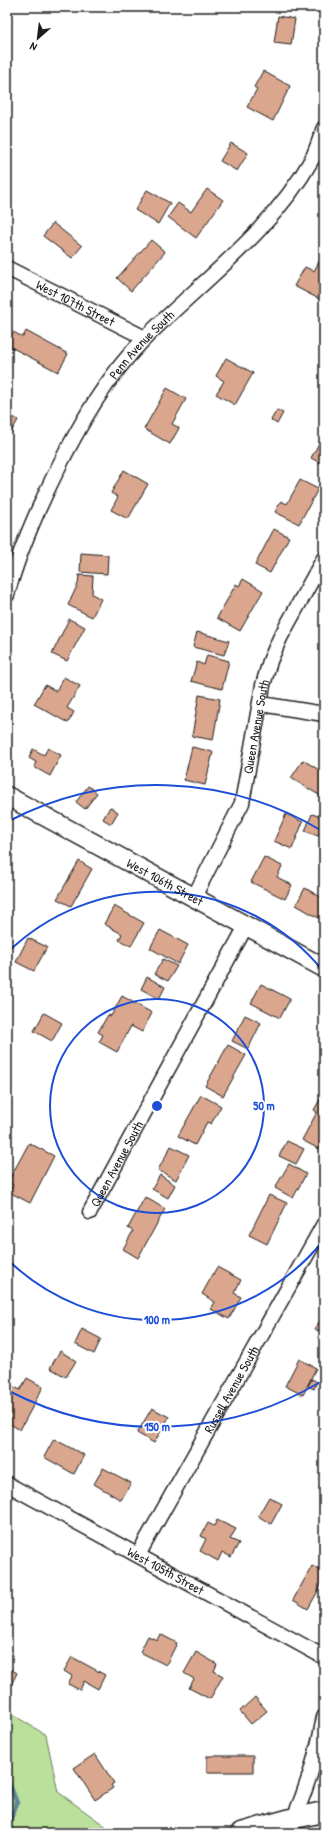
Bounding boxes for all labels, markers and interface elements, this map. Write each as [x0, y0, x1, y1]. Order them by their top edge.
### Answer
north arrow [18, 18, 58, 58]
text: N [27, 39, 39, 54]
street label: West 107th Street [33, 275, 119, 331]
street label: Penn Avenue South [104, 305, 178, 383]
street label: Queen Avenue South [238, 677, 273, 775]
street label: West 106th Street [124, 854, 207, 910]
text: 50 m [253, 1097, 275, 1114]
centre of rings [150, 1099, 164, 1113]
street label: Queen Avenue South [86, 1117, 147, 1210]
text: 100 m [144, 1311, 170, 1328]
street label: Russell Avenue South [199, 1342, 263, 1436]
text: 150 m [144, 1418, 170, 1435]
street label: West 105th Street [124, 1542, 208, 1599]

